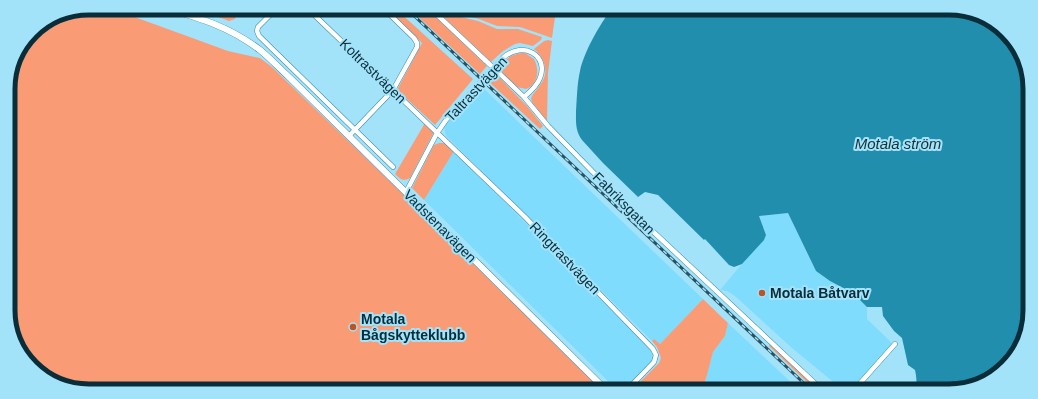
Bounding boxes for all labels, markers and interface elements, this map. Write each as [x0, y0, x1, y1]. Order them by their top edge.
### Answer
street label: Koltrastvägen [337, 36, 409, 106]
street label: Taltrastvägen [442, 53, 510, 125]
water label: Motala ström [855, 135, 941, 152]
street label: Fabriksgatan [590, 169, 658, 237]
street label: Vadstenavägen [400, 186, 480, 266]
street label: Ringtrastvägen [527, 219, 603, 297]
place label: Motala Båtvarv [770, 285, 870, 301]
marker: Motala Båtvarv [757, 288, 767, 298]
place label: Motala Bågskytteklubb [361, 311, 465, 343]
marker: Motala Bågskytteklubb [348, 322, 358, 332]

